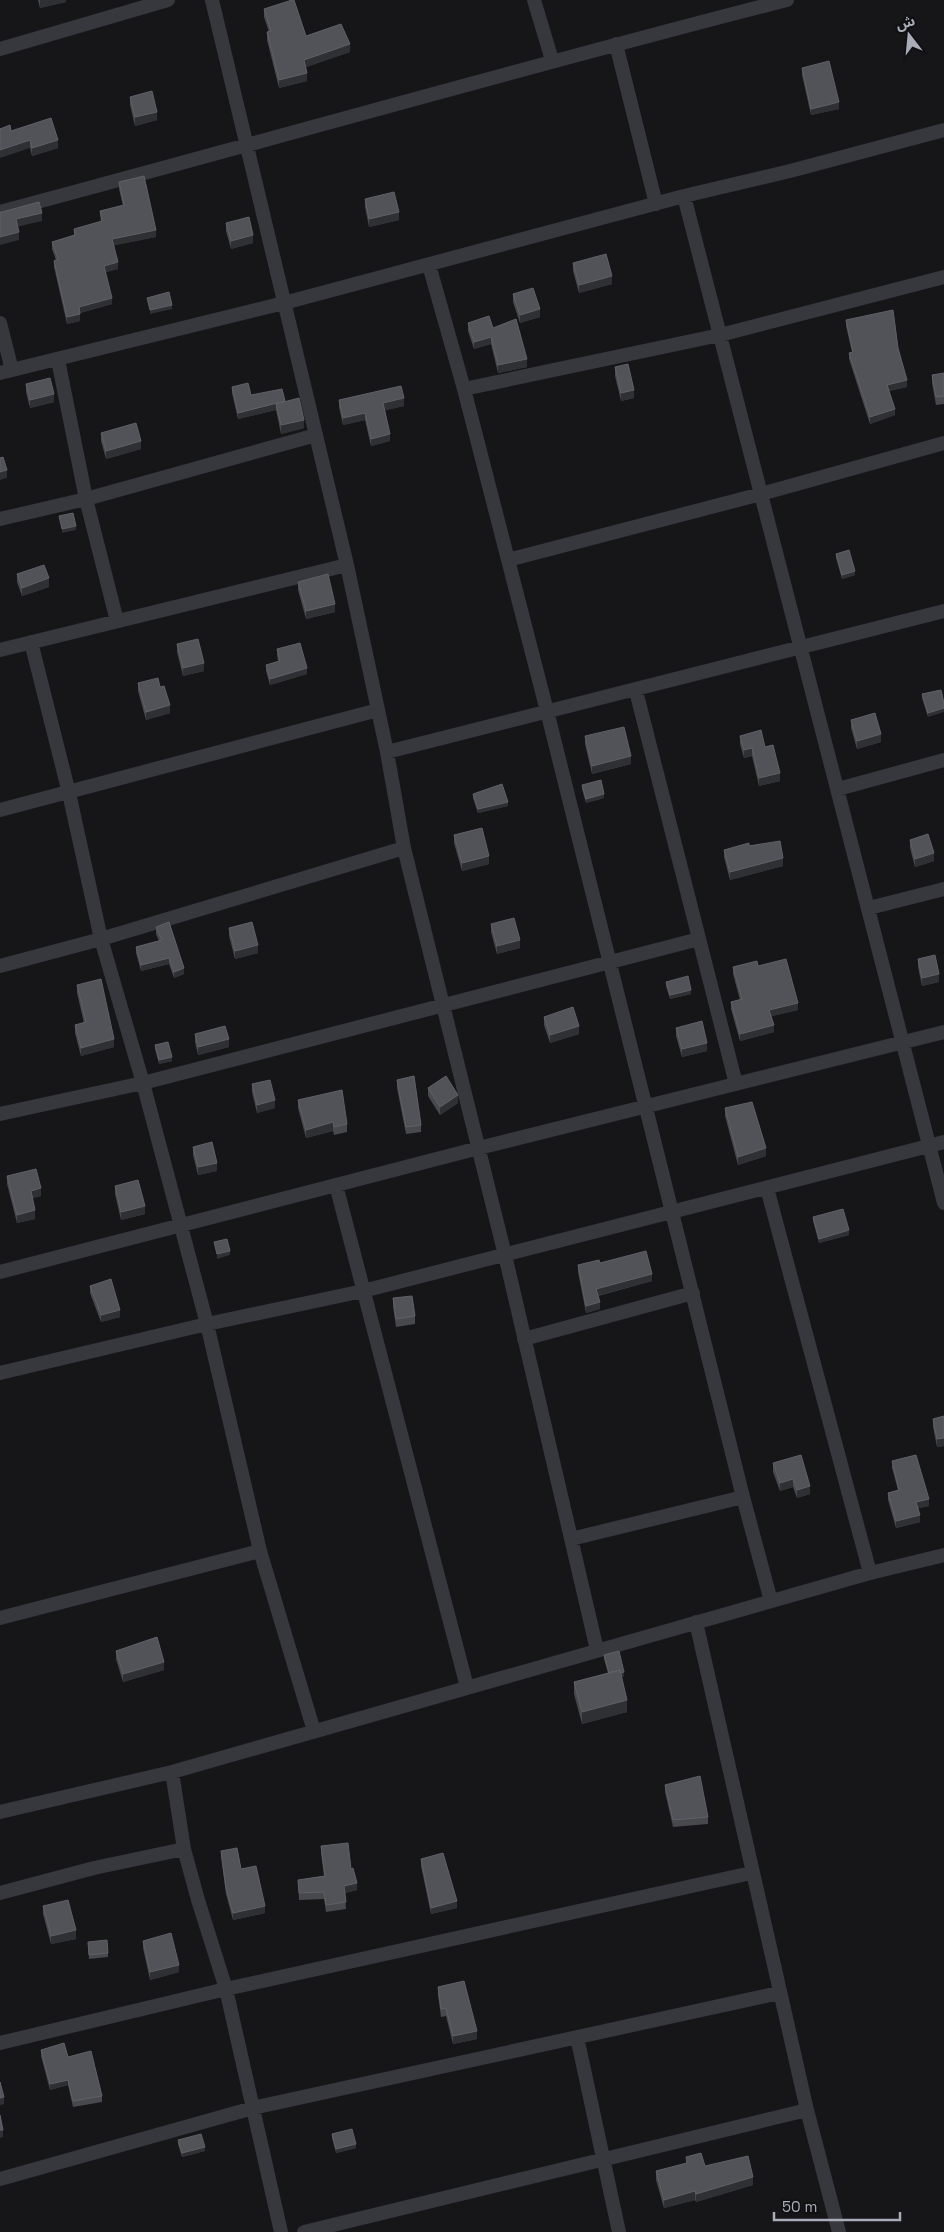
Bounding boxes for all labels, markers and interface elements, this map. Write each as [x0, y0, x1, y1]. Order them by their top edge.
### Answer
north arrow [884, 10, 934, 60]
text: ش [894, 11, 917, 34]
scale bar [774, 2190, 900, 2222]
text: 50 m [782, 2197, 817, 2216]

